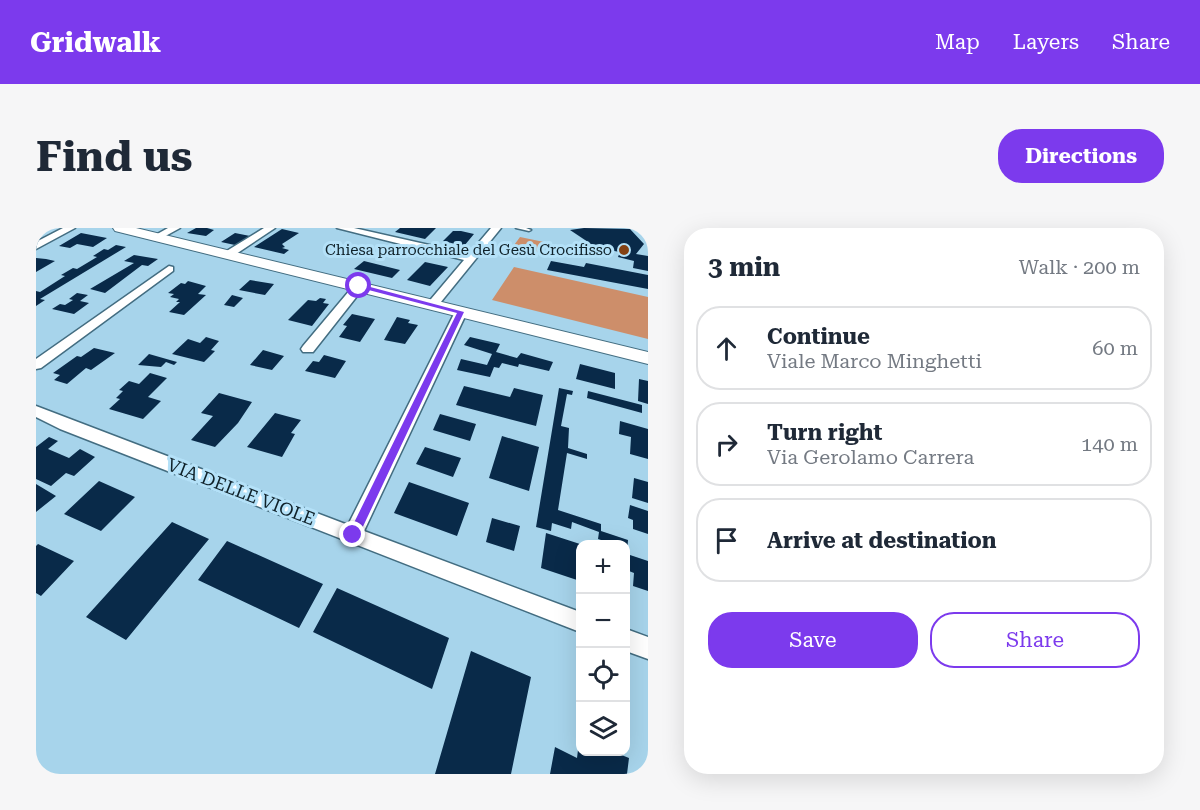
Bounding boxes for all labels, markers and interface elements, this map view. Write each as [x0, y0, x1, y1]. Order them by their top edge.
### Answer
text: Gridwalk [30, 26, 161, 59]
text: Map [935, 30, 980, 54]
text: Layers [1013, 30, 1079, 54]
text: Share [1112, 30, 1170, 54]
button: Directions [998, 129, 1164, 183]
text: Find us [36, 132, 193, 181]
place label: Chiesa parrocchiale del Gesù Crocifisso [325, 241, 612, 259]
marker: Chiesa parrocchiale del Gesù Crocifisso [617, 243, 631, 257]
text: 3 min [708, 252, 780, 282]
text: Walk · 200 m [1019, 255, 1140, 279]
route start [345, 272, 371, 298]
text: Continue [767, 324, 870, 349]
icon: ahead [710, 332, 743, 365]
text: 60 m [1092, 336, 1138, 360]
text: Viale Marco Minghetti [767, 349, 982, 373]
text: Turn right [767, 420, 882, 445]
icon: right [710, 428, 743, 461]
text: 140 m [1081, 432, 1138, 456]
text: Via Gerolamo Carrera [767, 445, 974, 469]
street label: VIA DELLE VIOLE [164, 454, 318, 529]
route end [339, 521, 365, 547]
icon: arrive [710, 524, 743, 557]
text: Arrive at destination [767, 528, 996, 553]
map controls [576, 540, 630, 756]
button: + [576, 540, 630, 594]
button: − [576, 594, 630, 648]
button: Save [708, 612, 918, 668]
button: Share [930, 612, 1140, 668]
button: locate [576, 648, 630, 702]
button: layers [576, 702, 630, 756]

